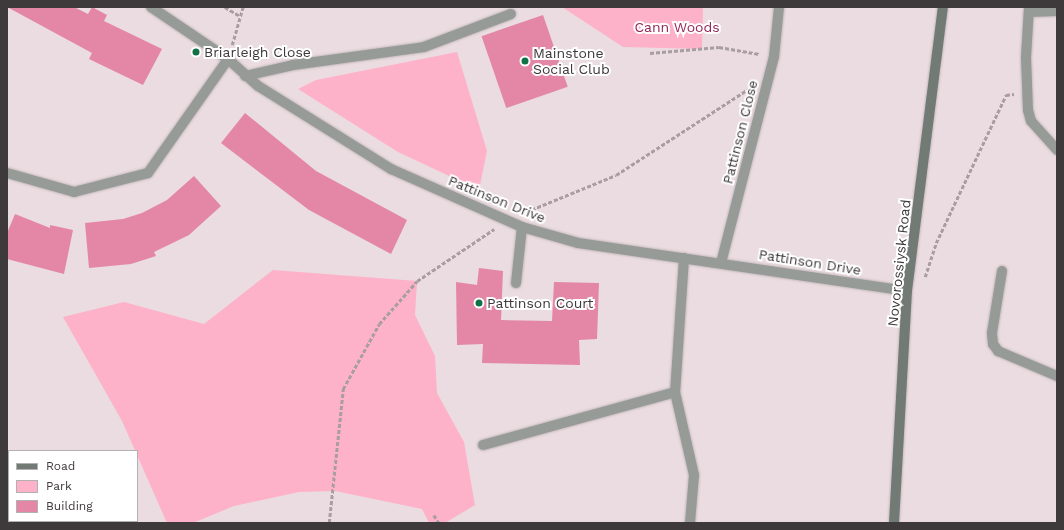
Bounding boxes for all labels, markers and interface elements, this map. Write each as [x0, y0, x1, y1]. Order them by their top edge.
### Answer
park label: Cann Woods [634, 19, 720, 35]
place label: Briarleigh Close [204, 44, 311, 60]
place label: Mainstone Social Club [533, 45, 610, 78]
marker: Briarleigh Close [191, 47, 201, 57]
marker: Mainstone Social Club [520, 56, 530, 66]
street label: Pattinson Close [719, 78, 761, 186]
street label: Pattinson Drive [446, 172, 548, 226]
street label: Novorossiysk Road [884, 199, 914, 327]
street label: Pattinson Drive [758, 246, 862, 278]
place label: Pattinson Court [487, 295, 593, 311]
marker: Pattinson Court [474, 298, 484, 308]
legend [8, 450, 138, 522]
text: Road [46, 459, 75, 473]
text: Park [46, 479, 72, 493]
text: Building [46, 499, 93, 513]

